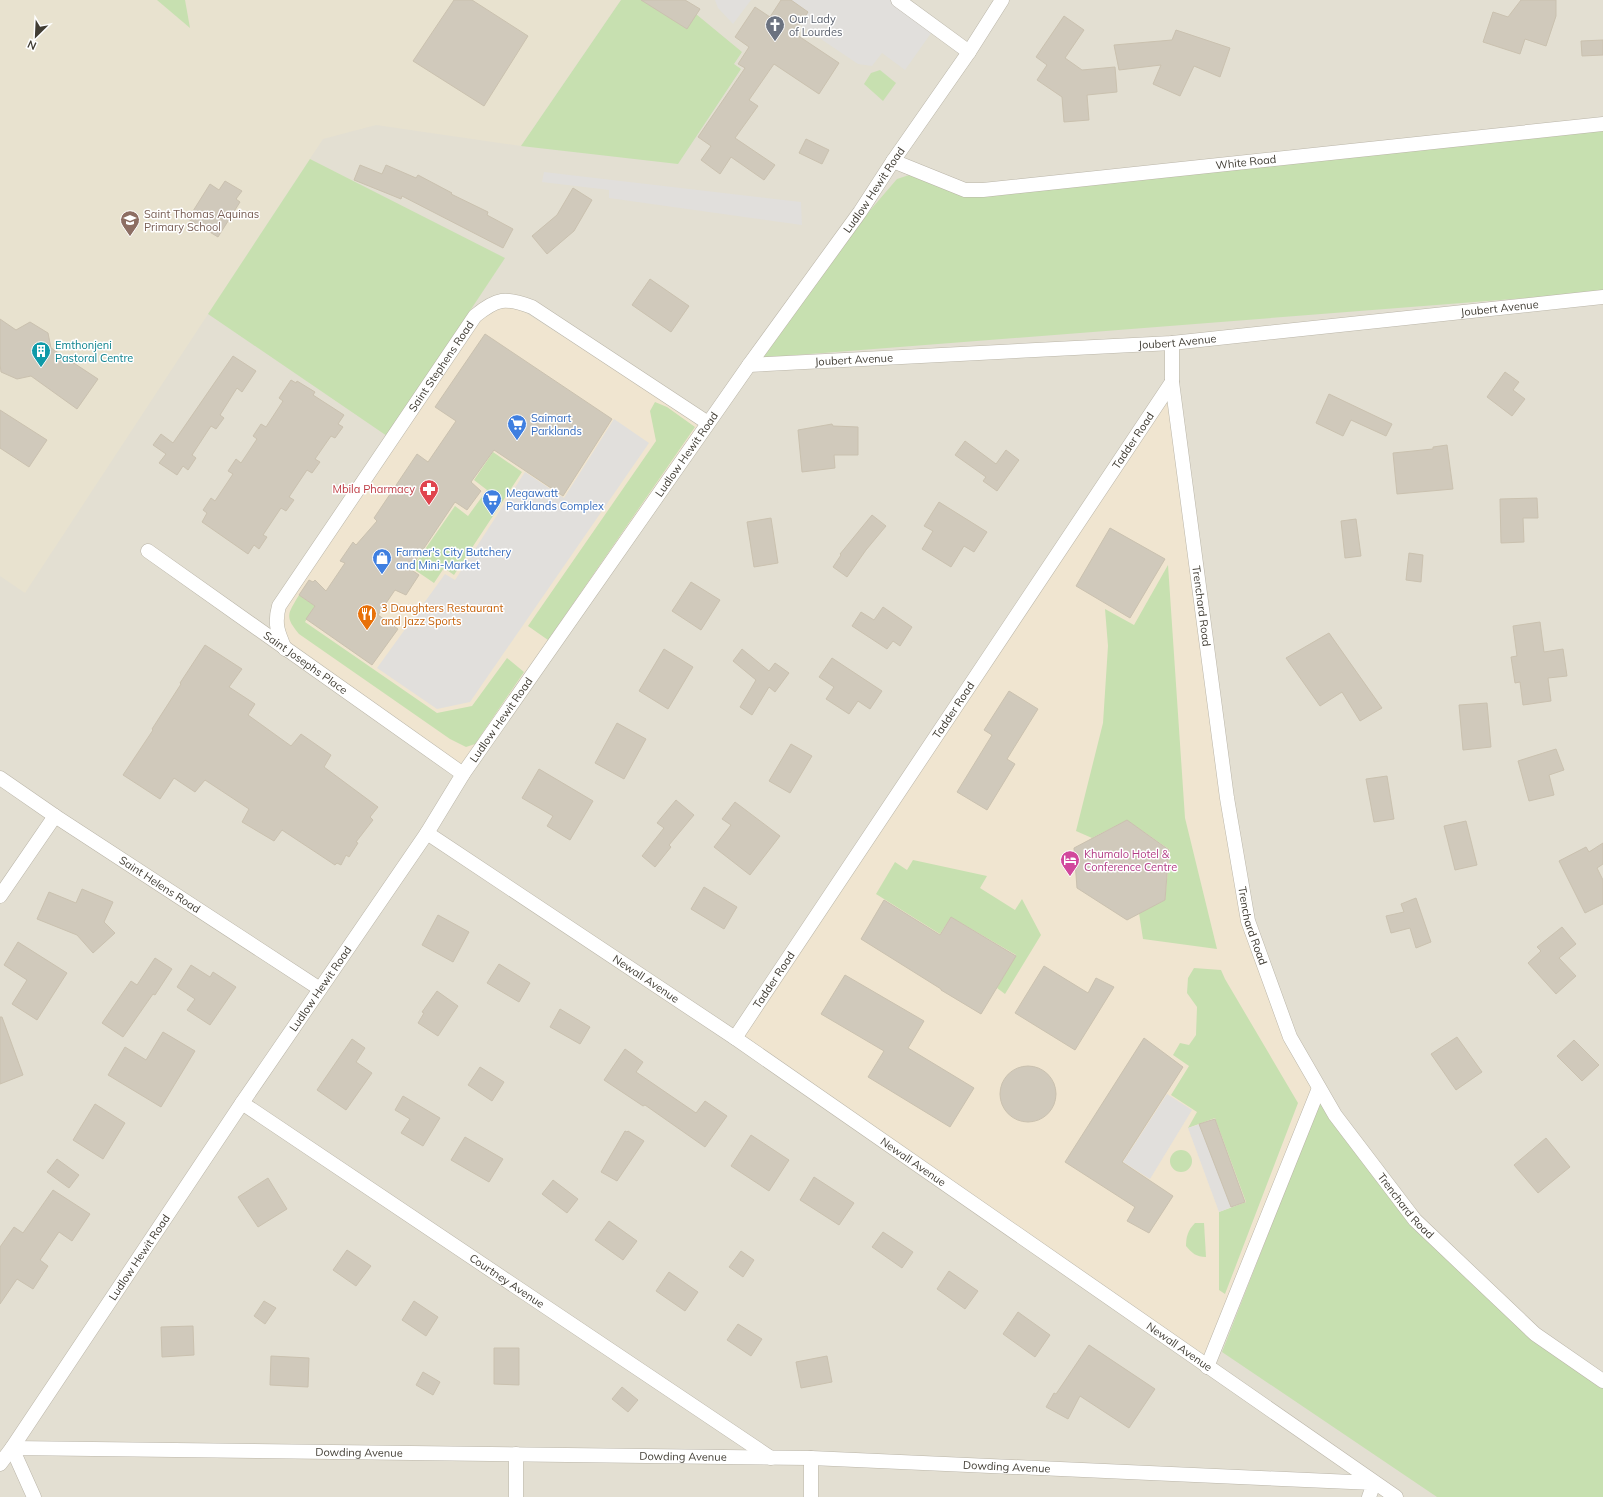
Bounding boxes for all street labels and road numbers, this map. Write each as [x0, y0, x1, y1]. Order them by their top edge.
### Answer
street label: Ludlow Hewit Road [840, 144, 908, 236]
street label: White Road [1215, 152, 1277, 172]
street label: Joubert Avenue [1460, 297, 1539, 319]
street label: Saint Stephens Road [405, 318, 477, 414]
street label: Joubert Avenue [1138, 331, 1217, 352]
street label: Joubert Avenue [814, 351, 893, 369]
street label: Ludlow Hewit Road [652, 409, 721, 499]
street label: Tadder Road [1109, 409, 1157, 472]
street label: Trenchard Road [1189, 565, 1214, 647]
street label: Saint Josephs Place [261, 628, 350, 697]
street label: Ludlow Hewit Road [466, 675, 535, 765]
street label: Tadder Road [929, 679, 977, 741]
street label: Saint Helens Road [117, 853, 203, 916]
street label: Trenchard Road [1235, 885, 1270, 967]
street label: Ludlow Hewit Road [286, 943, 355, 1034]
street label: Tadder Road [750, 949, 798, 1011]
street label: Newall Avenue [610, 952, 682, 1006]
street label: Newall Avenue [878, 1134, 949, 1189]
street label: Trenchard Road [1375, 1170, 1437, 1241]
street label: Ludlow Hewit Road [106, 1212, 173, 1303]
street label: Courtney Avenue [467, 1251, 547, 1311]
street label: Newall Avenue [1144, 1319, 1215, 1374]
street label: Dowding Avenue [315, 1445, 403, 1460]
street label: Dowding Avenue [639, 1449, 727, 1464]
street label: Dowding Avenue [963, 1458, 1051, 1476]

